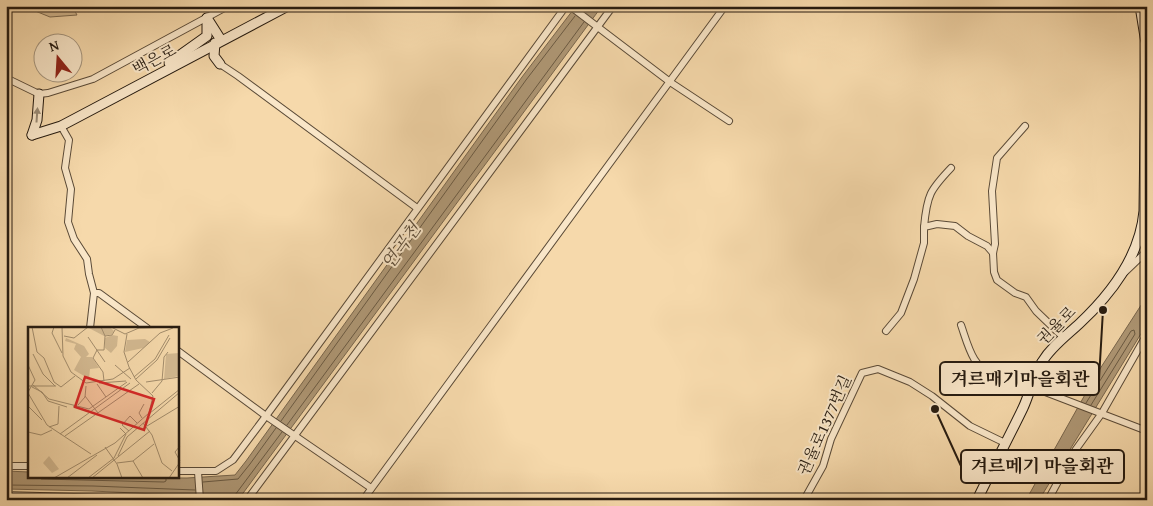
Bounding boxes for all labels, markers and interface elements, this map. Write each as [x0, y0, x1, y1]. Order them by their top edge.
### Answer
north arrow [32, 32, 82, 82]
text: N [46, 34, 62, 57]
street label: 백은로 [128, 37, 181, 80]
one-way arrow [33, 107, 41, 123]
water label: 연곡천 [374, 215, 428, 275]
street label: 권율로 [1031, 300, 1081, 350]
inset map [28, 327, 179, 478]
callout: 겨르매기마을회관 [940, 362, 1099, 395]
text: 겨르매기마을회관 [950, 365, 1090, 392]
street label: 권율로1377번길 [791, 371, 857, 479]
callout: 겨르메기 마을회관 [961, 450, 1124, 483]
text: 겨르메기 마을회관 [970, 452, 1114, 479]

